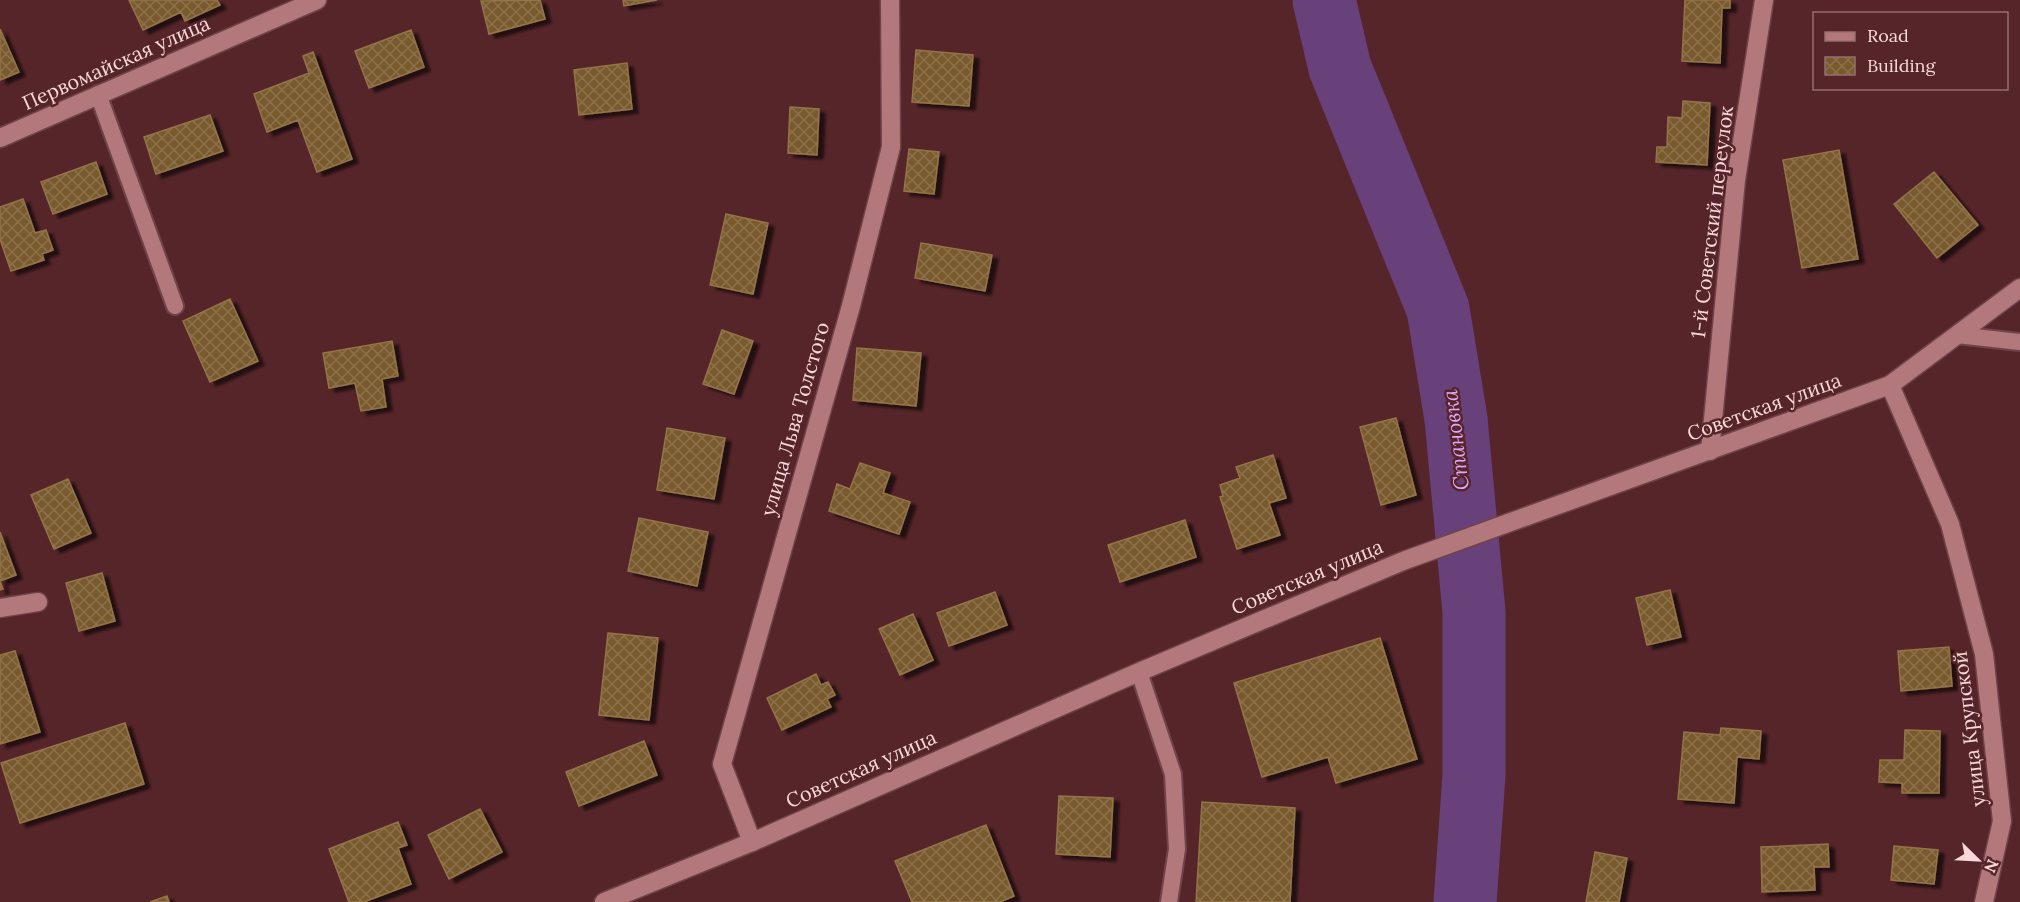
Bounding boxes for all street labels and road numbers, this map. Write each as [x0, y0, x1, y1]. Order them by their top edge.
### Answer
street label: Первомайская улица [18, 10, 213, 115]
street label: 1-й Советский переулок [1685, 104, 1738, 340]
street label: улица Льва Толстого [755, 319, 834, 519]
street label: Советская улица [1683, 367, 1844, 446]
street label: Советская улица [1227, 533, 1386, 620]
street label: улица Крупской [1947, 650, 1990, 808]
street label: Советская улица [782, 724, 940, 813]

